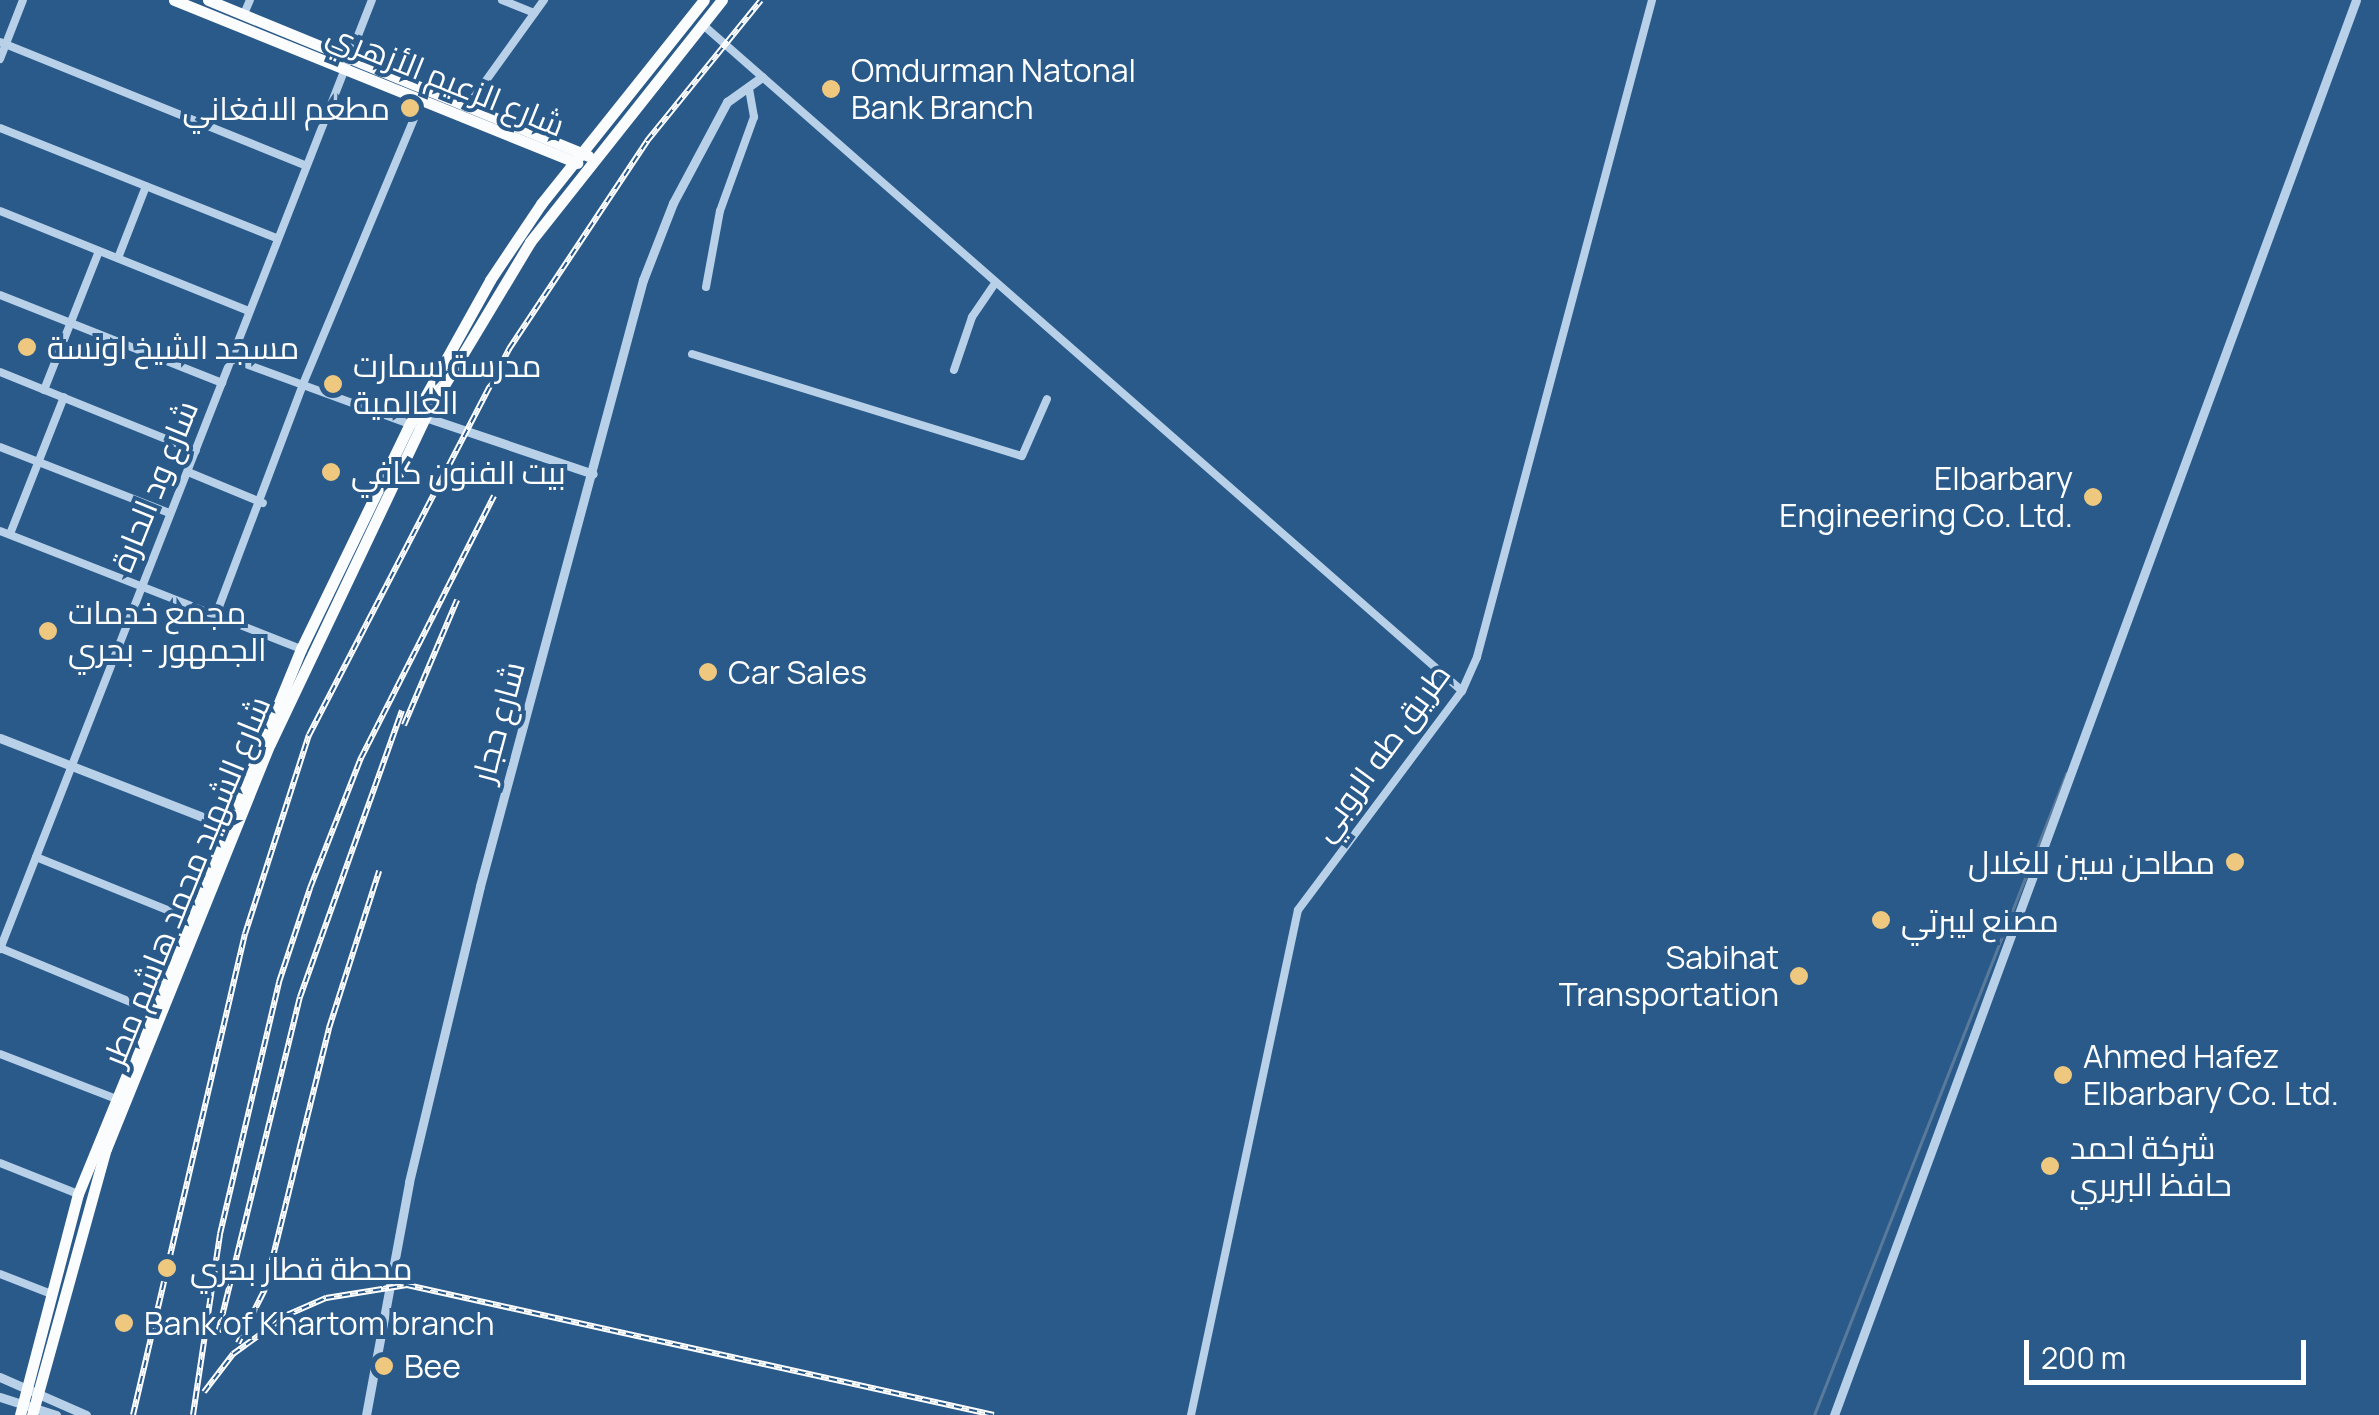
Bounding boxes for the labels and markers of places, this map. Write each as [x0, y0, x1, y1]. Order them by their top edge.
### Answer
place label: Omdurman Natonal Bank Branch [851, 52, 1136, 127]
marker: Omdurman Natonal Bank Branch [820, 78, 842, 100]
place label: مطعم الافغاني [182, 89, 390, 127]
marker: مطعم الافغاني [399, 97, 421, 119]
place label: مسجد الشيخ اونسة [47, 328, 299, 366]
marker: مسجد الشيخ اونسة [16, 336, 38, 358]
place label: مدرسة سمارت العالمية [353, 347, 542, 422]
marker: مدرسة سمارت العالمية [322, 373, 344, 395]
place label: بيت الفنون كافي [351, 453, 566, 491]
place label: Elbarbary Engineering Co. Ltd. [1779, 460, 2073, 535]
marker: بيت الفنون كافي [320, 461, 342, 483]
marker: Elbarbary Engineering Co. Ltd. [2082, 486, 2104, 508]
place label: مجمع خدمات الجمهور - بحري [68, 594, 267, 669]
marker: مجمع خدمات الجمهور - بحري [37, 620, 59, 642]
place label: Car Sales [728, 653, 867, 691]
marker: Car Sales [697, 661, 719, 683]
place label: مطاحن سين للغلال [1968, 843, 2215, 881]
marker: مطاحن سين للغلال [2224, 851, 2246, 873]
place label: مصنع ليبرتي [1901, 901, 2059, 939]
marker: مصنع ليبرتي [1870, 909, 1892, 931]
place label: Sabihat Transportation [1559, 939, 1779, 1014]
marker: Sabihat Transportation [1788, 965, 1810, 987]
place label: Ahmed Hafez Elbarbary Co. Ltd. [2083, 1038, 2339, 1113]
marker: Ahmed Hafez Elbarbary Co. Ltd. [2052, 1064, 2074, 1086]
place label: شركة احمد حافظ البربري [2070, 1129, 2232, 1204]
marker: شركة احمد حافظ البربري [2039, 1155, 2061, 1177]
place label: محطة قطار بحري [190, 1249, 412, 1287]
marker: محطة قطار بحري [154, 1255, 180, 1281]
place label: Bank of Khartom branch [144, 1304, 495, 1342]
marker: Bank of Khartom branch [113, 1312, 135, 1334]
place label: Bee [404, 1347, 461, 1385]
marker: Bee [373, 1355, 395, 1377]

